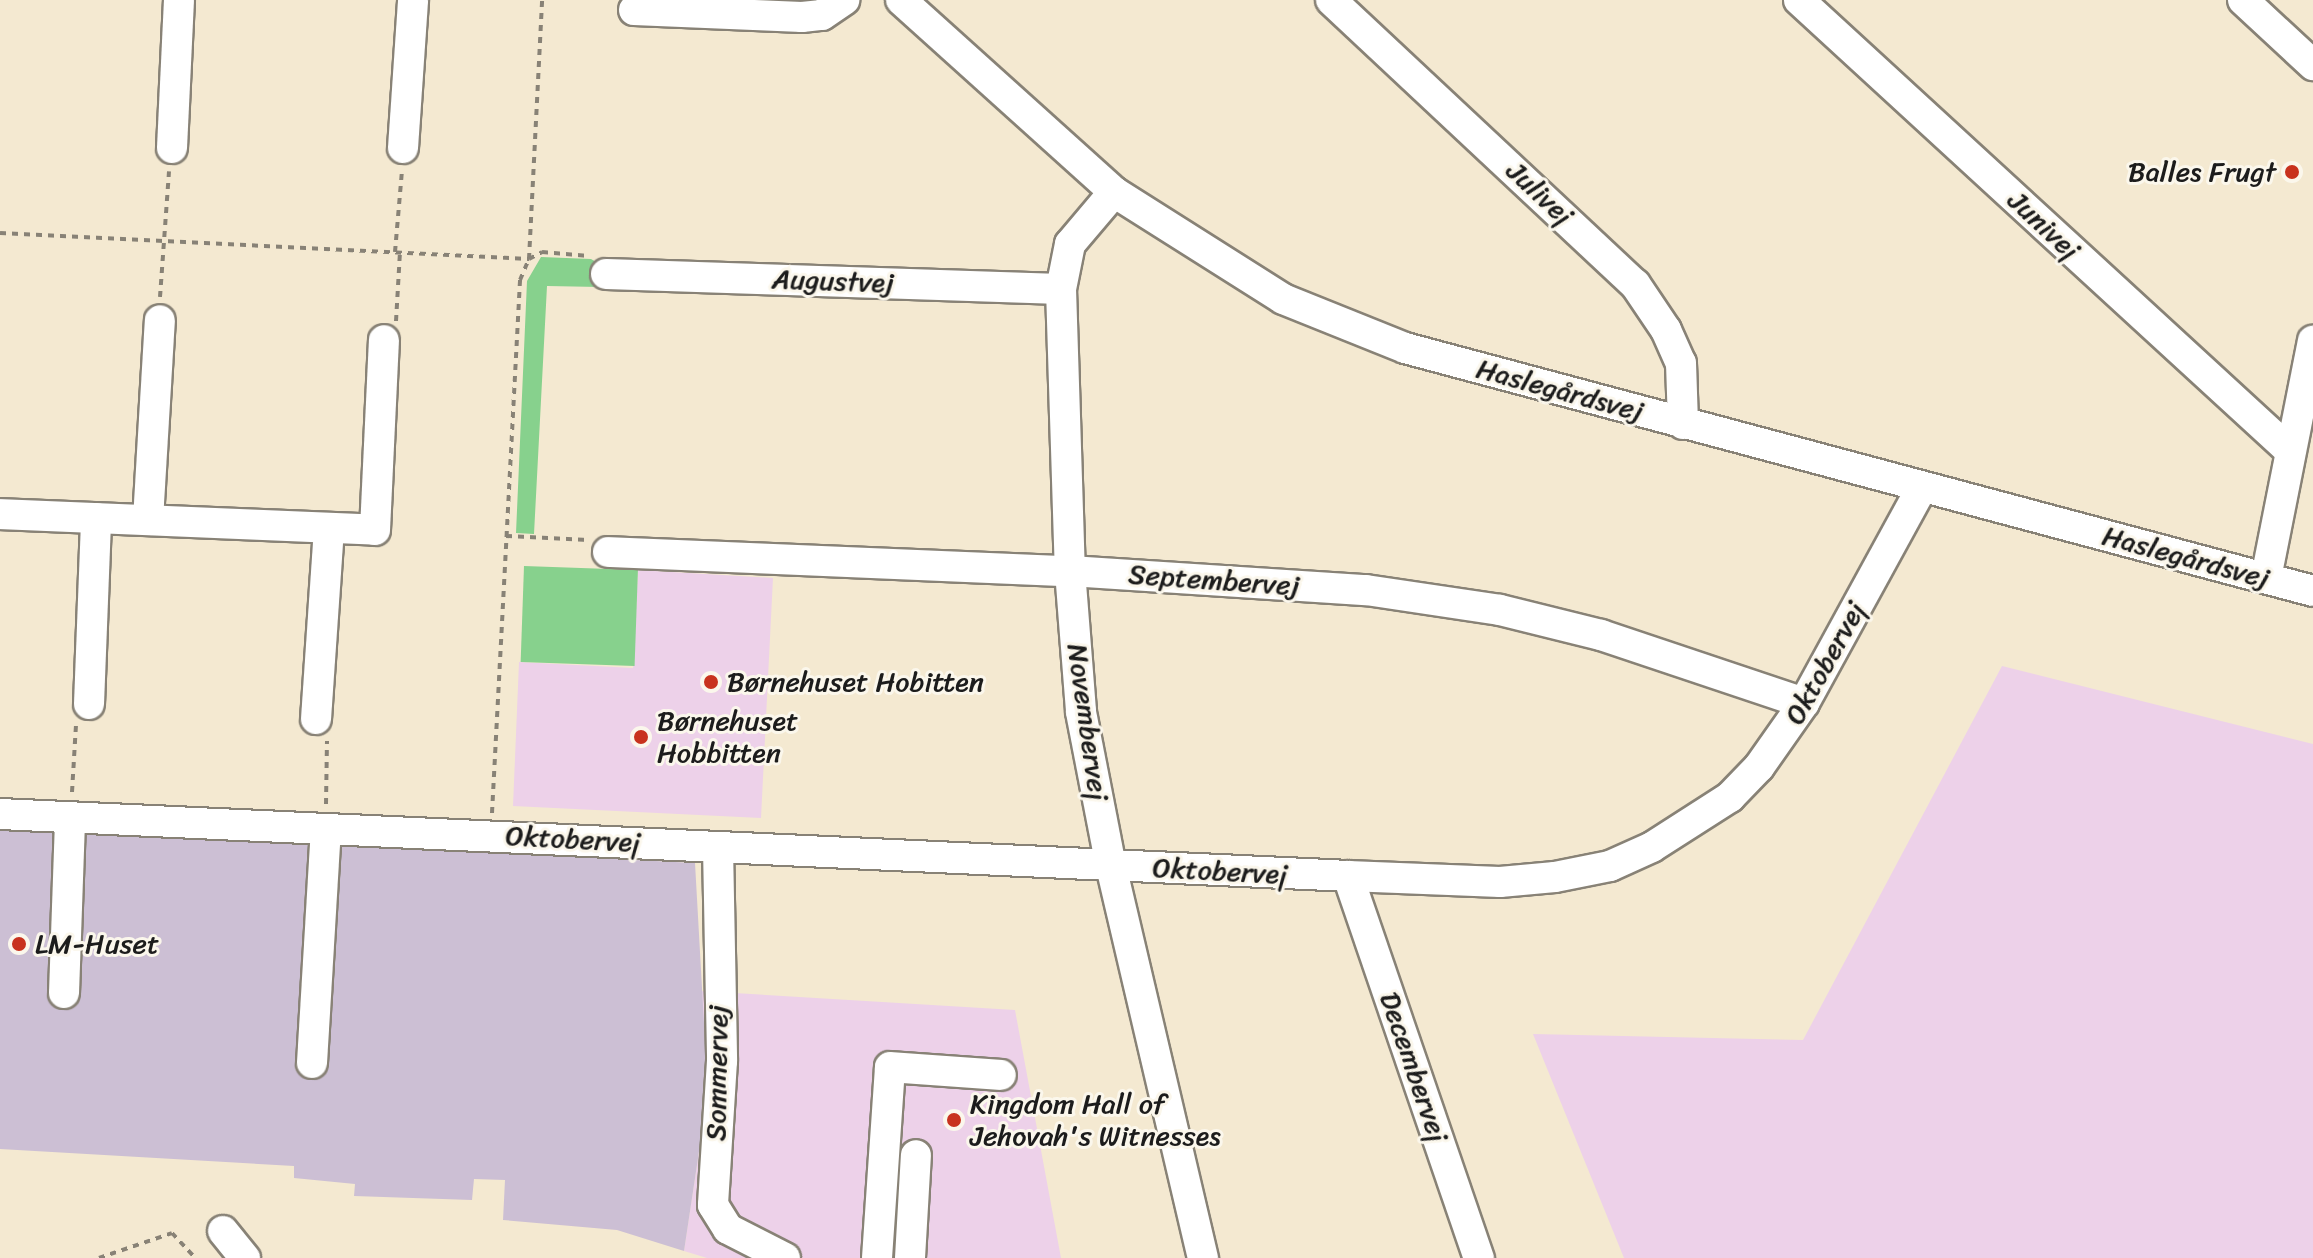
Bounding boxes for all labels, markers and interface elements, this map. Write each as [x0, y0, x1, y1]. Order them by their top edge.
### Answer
street label: Julivej [1500, 154, 1580, 232]
place label: Balles Frugt [2128, 155, 2276, 189]
marker: Balles Frugt [2283, 163, 2301, 181]
street label: Junivej [2001, 184, 2087, 266]
street label: Augustvej [771, 262, 895, 300]
street label: Haslegårdsvej [1473, 352, 1647, 428]
street label: Haslegårdsvej [2099, 519, 2273, 595]
street label: Septembervej [1127, 557, 1301, 603]
street label: Oktobervej [1778, 596, 1872, 730]
street label: Novembervej [1060, 641, 1116, 803]
place label: Børnehuset Hobitten [727, 665, 984, 699]
marker: Børnehuset Hobitten [702, 673, 720, 691]
place label: Børnehuset Hobbitten [657, 704, 798, 770]
marker: Børnehuset Hobbitten [632, 728, 650, 746]
street label: Oktobervej [505, 819, 641, 859]
street label: Oktobervej [1152, 851, 1288, 891]
place label: LM-Huset [35, 927, 159, 961]
marker: LM-Huset [10, 935, 28, 953]
street label: Decembervej [1373, 988, 1455, 1146]
street label: Sommervej [699, 1005, 735, 1141]
place label: Kingdom Hall of Jehovah's Witnesses [970, 1087, 1221, 1153]
marker: Kingdom Hall of Jehovah's Witnesses [945, 1111, 963, 1129]

